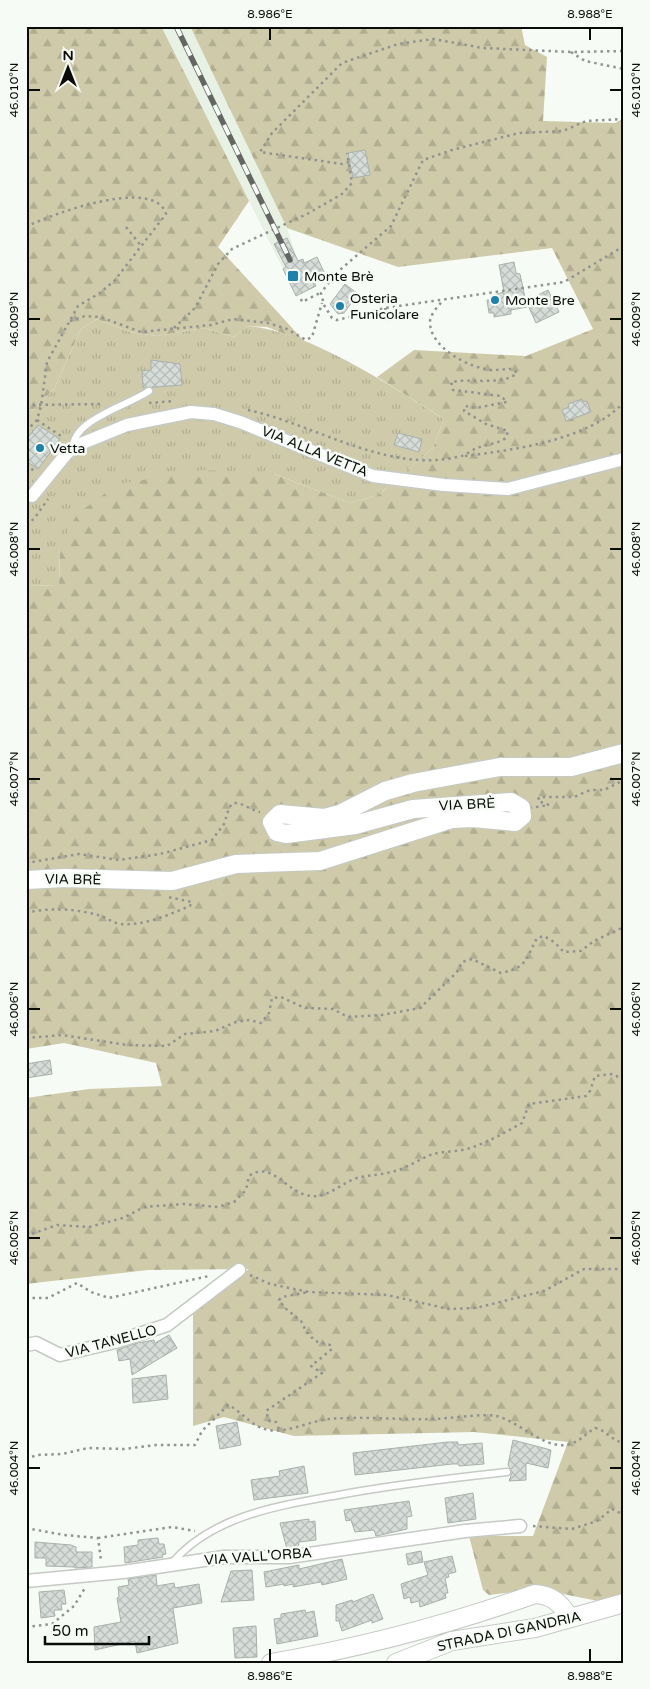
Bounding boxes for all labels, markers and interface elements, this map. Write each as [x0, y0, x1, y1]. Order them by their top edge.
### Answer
text: 8.986°E [247, 7, 293, 21]
text: 8.988°E [567, 7, 613, 21]
north arrow [42, 42, 92, 92]
text: N [62, 47, 74, 64]
text: 46.010°N [7, 63, 21, 117]
text: 46.010°N [629, 63, 643, 117]
place label: Monte Brè [304, 268, 374, 285]
marker: Monte Brè [286, 269, 300, 283]
place label: Osteria Funicolare [350, 290, 419, 323]
text: 46.009°N [7, 292, 21, 346]
place label: Monte Bre [505, 292, 575, 309]
text: 46.009°N [629, 292, 643, 346]
marker: Monte Bre [489, 294, 501, 306]
marker: Osteria Funicolare [334, 300, 346, 312]
street label: VIA ALLA VETTA [259, 422, 371, 481]
place label: Vetta [50, 440, 85, 457]
marker: Vetta [34, 442, 46, 454]
text: 46.008°N [7, 522, 21, 576]
text: 46.008°N [629, 522, 643, 576]
text: 46.007°N [7, 751, 21, 807]
text: 46.007°N [629, 751, 643, 807]
street label: VIA BRÈ [438, 795, 496, 814]
street label: VIA BRÈ [45, 871, 101, 888]
text: 46.006°N [7, 982, 21, 1036]
text: 46.006°N [629, 982, 643, 1036]
text: 46.005°N [7, 1211, 21, 1265]
text: 46.005°N [629, 1211, 643, 1265]
street label: VIA TANELLO [64, 1321, 159, 1362]
text: 46.004°N [7, 1441, 21, 1495]
text: 46.004°N [629, 1441, 643, 1495]
street label: VIA VALL'ORBA [204, 1544, 313, 1569]
street label: STRADA DI GANDRIA [436, 1608, 583, 1655]
scale bar [45, 1614, 149, 1646]
text: 50 m [52, 1622, 89, 1640]
text: 8.986°E [247, 1669, 293, 1683]
text: 8.988°E [567, 1669, 613, 1683]

